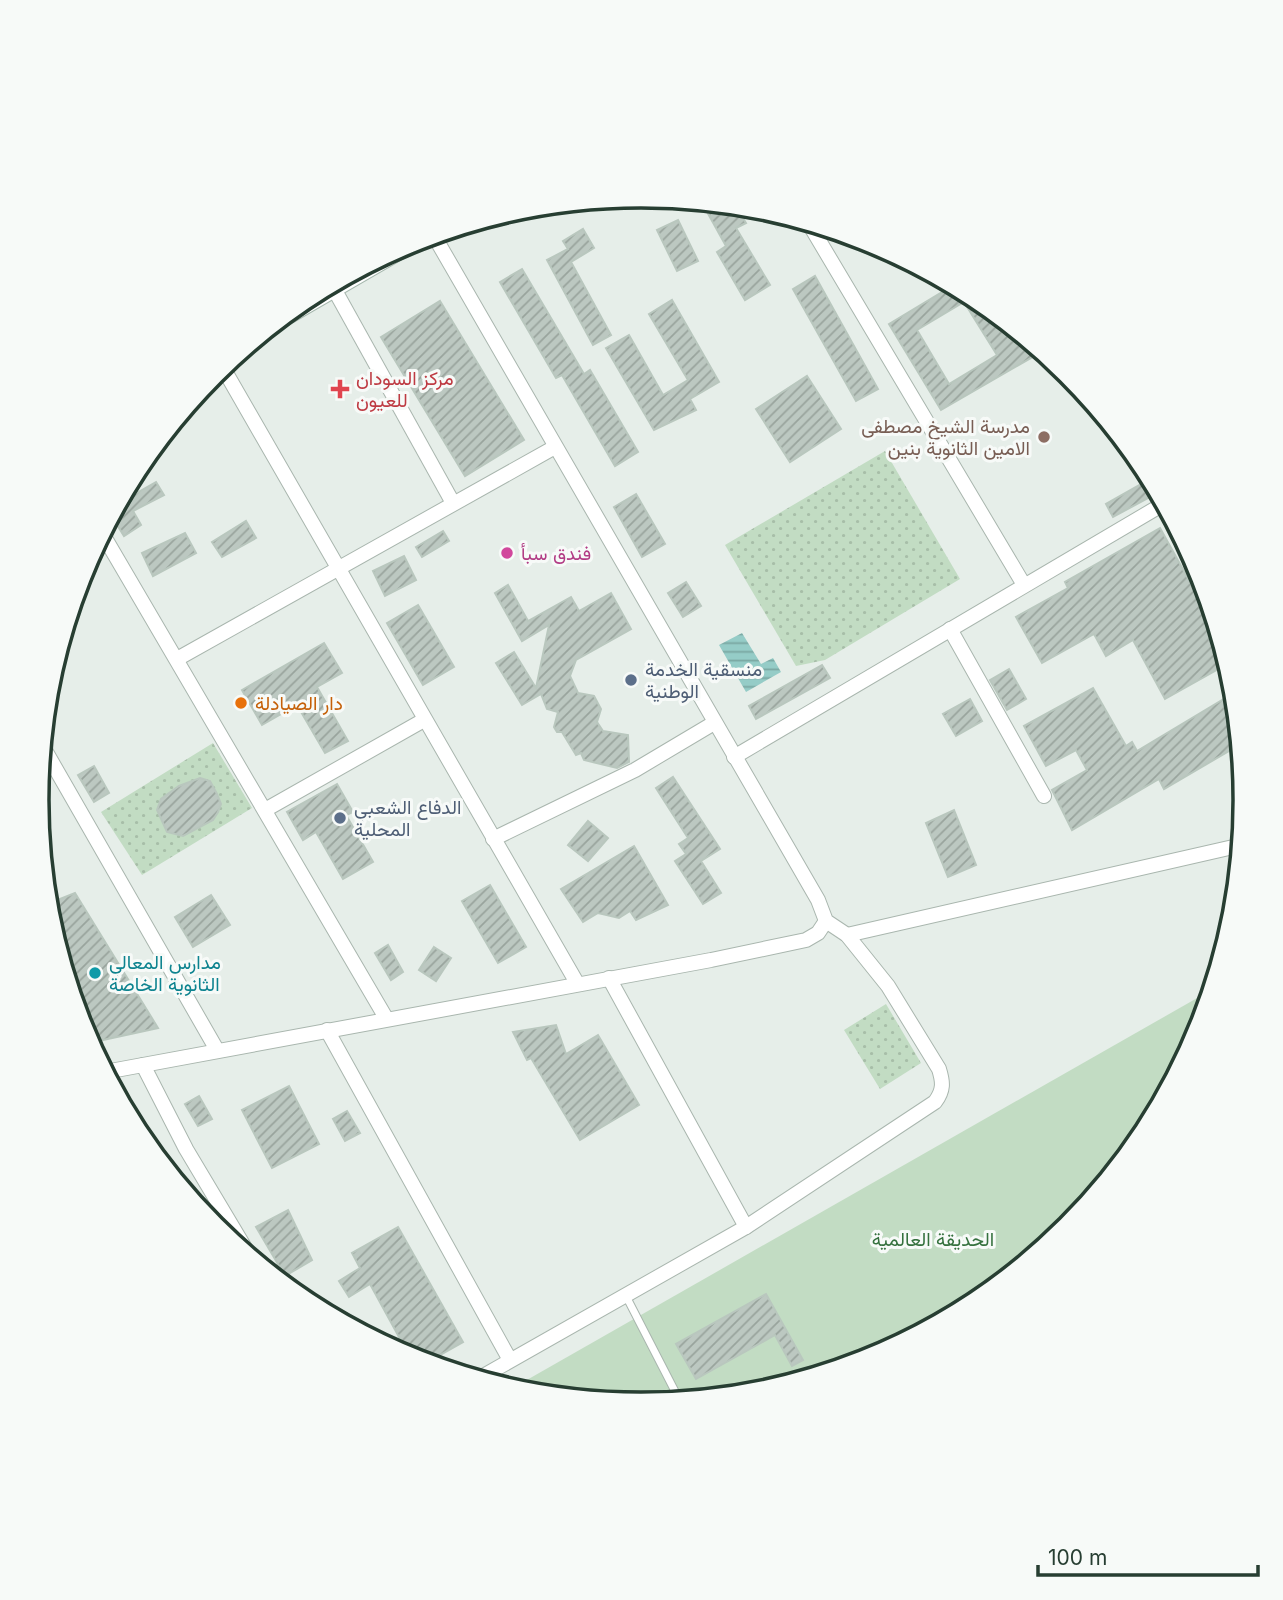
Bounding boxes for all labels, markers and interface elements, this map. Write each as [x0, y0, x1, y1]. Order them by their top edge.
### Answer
place label: مركز السودان للعيون [356, 367, 454, 412]
marker: مركز السودان للعيون [330, 379, 350, 399]
place label: مدرسة الشيخ مصطفى الامين الثانوية بنين [861, 415, 1030, 460]
marker: مدرسة الشيخ مصطفى الامين الثانوية بنين [1036, 429, 1052, 445]
place label: فندق سبأ [521, 542, 591, 565]
marker: فندق سبأ [499, 545, 515, 561]
place label: منسقية الخدمة الوطنية [645, 658, 762, 703]
marker: منسقية الخدمة الوطنية [623, 672, 639, 688]
place label: دار الصيادلة [255, 692, 343, 715]
marker: دار الصيادلة [233, 695, 249, 711]
place label: الدفاع الشعبي المحلية [354, 796, 461, 841]
marker: الدفاع الشعبي المحلية [332, 810, 348, 826]
place label: مدارس المعالي الثانوية الخاصة [109, 951, 221, 996]
marker: مدارس المعالي الثانوية الخاصة [87, 965, 103, 981]
park label: الحديقة العالمية [872, 1228, 994, 1251]
scale bar [1038, 1534, 1258, 1578]
text: 100 m [1048, 1545, 1107, 1570]

